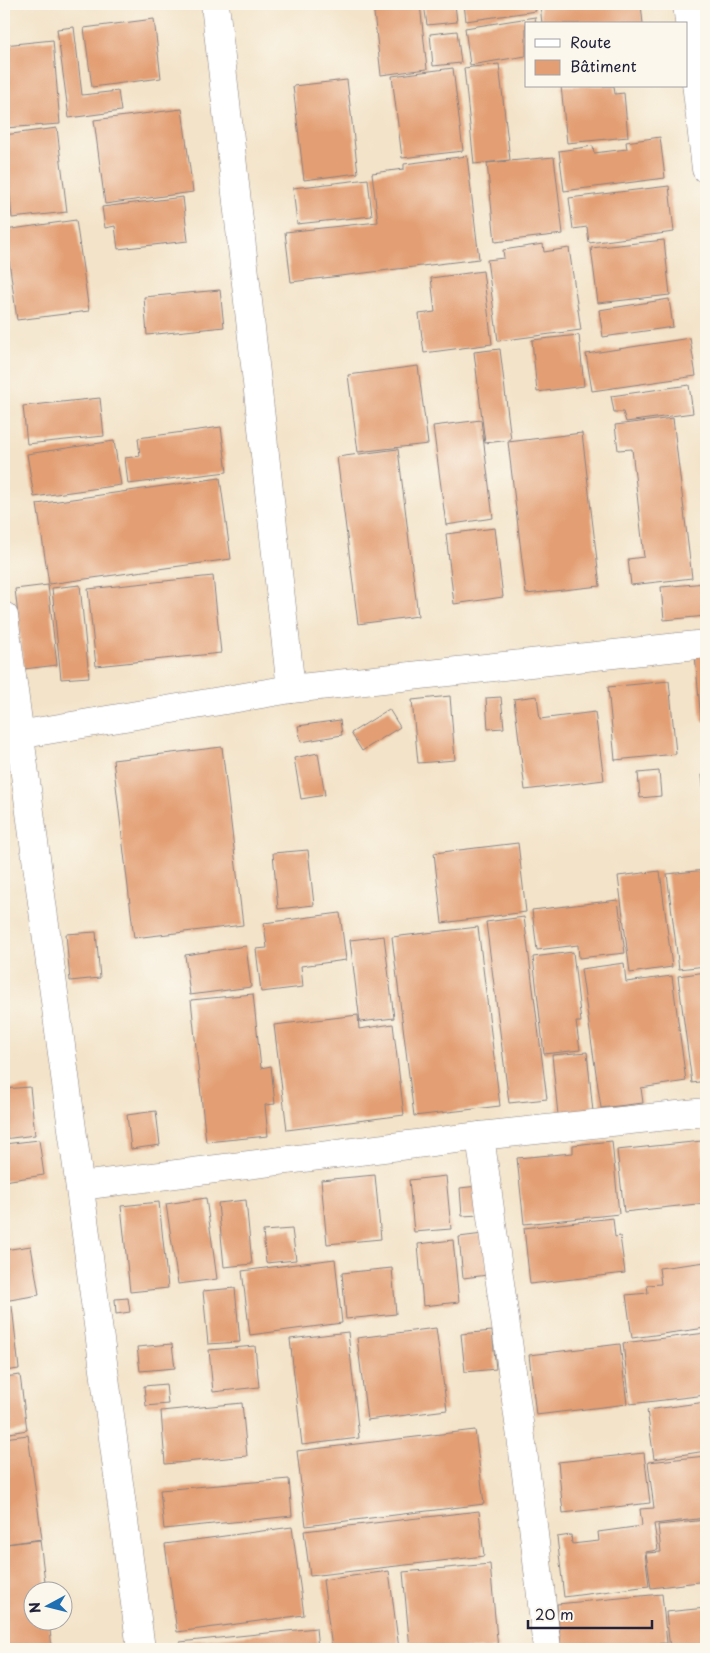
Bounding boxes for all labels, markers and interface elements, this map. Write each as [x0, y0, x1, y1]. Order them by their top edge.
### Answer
legend [525, 22, 688, 88]
text: Route [570, 30, 611, 53]
text: Bâtiment [570, 54, 637, 77]
north arrow [22, 1580, 72, 1630]
scale bar [528, 1598, 651, 1630]
text: N [24, 1601, 46, 1614]
text: 20 m [535, 1602, 574, 1625]

